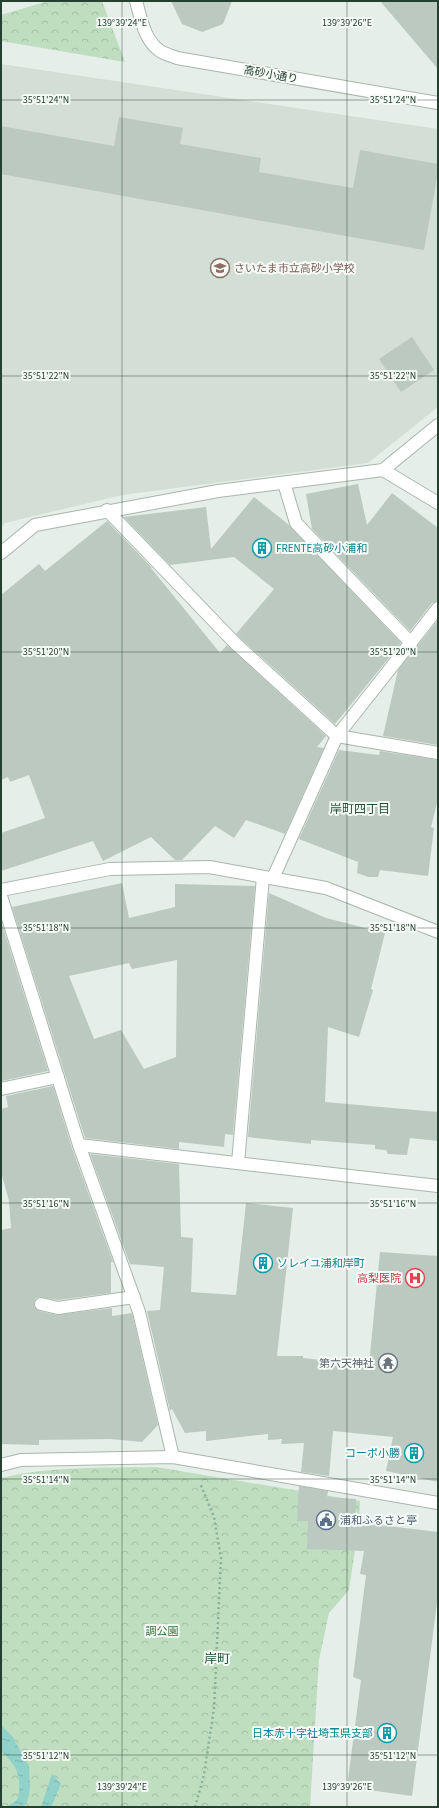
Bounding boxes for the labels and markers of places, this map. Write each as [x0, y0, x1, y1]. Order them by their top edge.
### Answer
school or university icon: さいたま市立高砂小学校 [209, 257, 231, 279]
place label: さいたま市立高砂小学校 [234, 261, 355, 276]
building icon: FRENTE高砂小浦和 [251, 537, 273, 559]
place label: FRENTE高砂小浦和 [276, 541, 367, 556]
building icon: ソレイユ浦和岸町 [252, 1252, 274, 1274]
place label: ソレイユ浦和岸町 [277, 1256, 365, 1271]
hospital icon: 高梨医院 [404, 1267, 426, 1289]
place label: 高梨医院 [357, 1271, 401, 1286]
temple icon: 第六天神社 [377, 1352, 399, 1374]
place label: 第六天神社 [319, 1356, 374, 1371]
building icon: コーポ小勝 [403, 1442, 425, 1464]
place label: コーポ小勝 [345, 1446, 400, 1461]
public building icon: 浦和ふるさと亭 [315, 1509, 337, 1531]
place label: 浦和ふるさと亭 [340, 1513, 417, 1528]
building icon: 日本赤十字社埼玉県支部 [376, 1722, 398, 1744]
place label: 日本赤十字社埼玉県支部 [252, 1726, 373, 1741]

